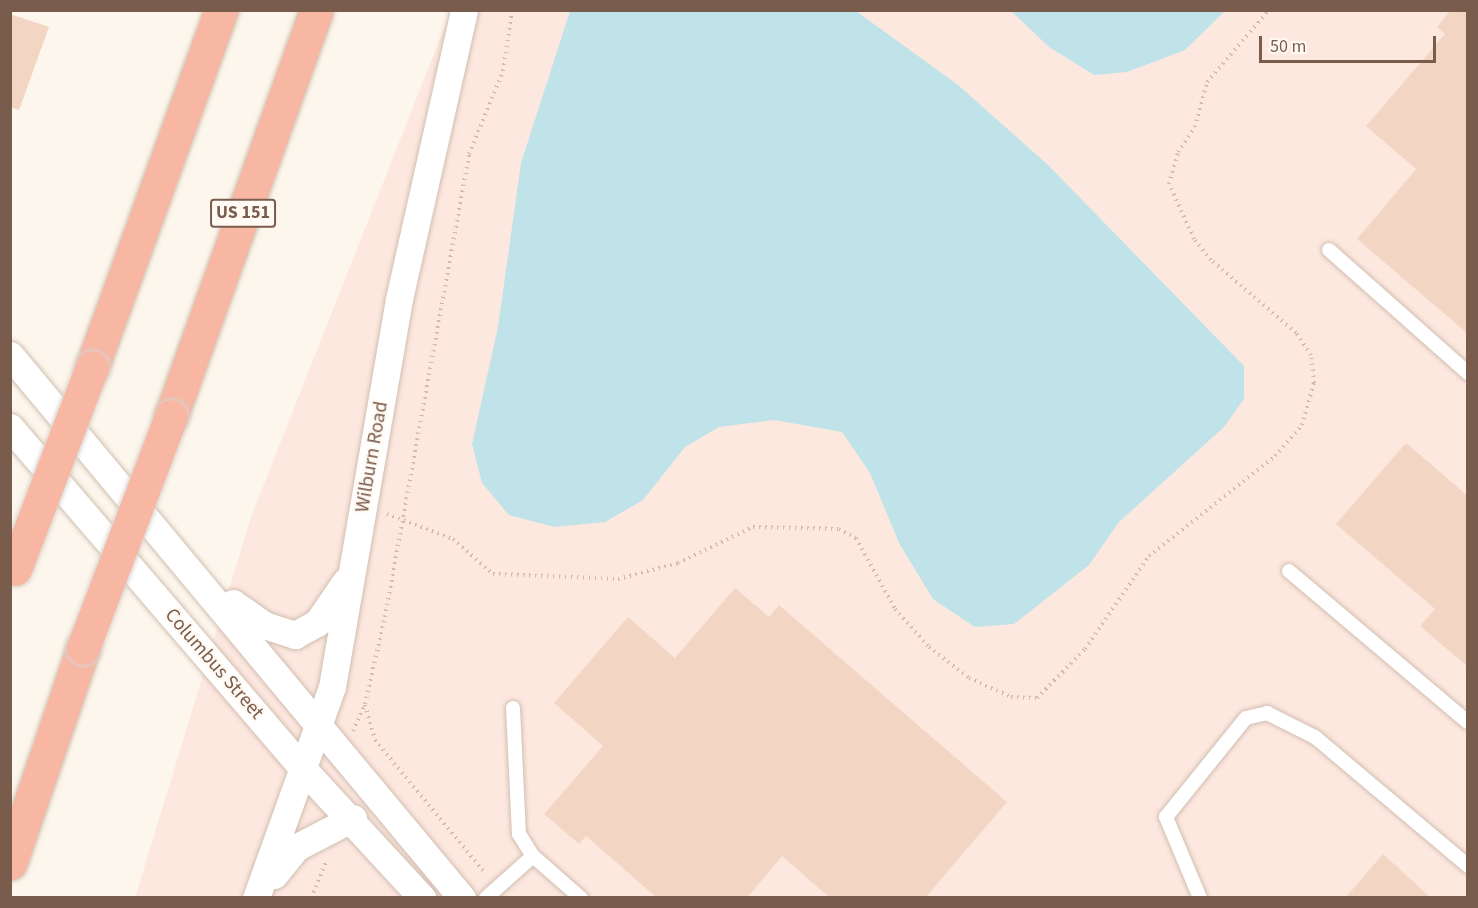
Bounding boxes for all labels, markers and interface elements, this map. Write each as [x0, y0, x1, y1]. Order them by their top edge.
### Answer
scale bar [1262, 24, 1439, 62]
text: 50 m [1270, 34, 1306, 59]
road number: US 151 [210, 198, 276, 228]
street label: Wilburn Road [350, 400, 394, 514]
street label: Columbus Street [159, 604, 269, 724]

